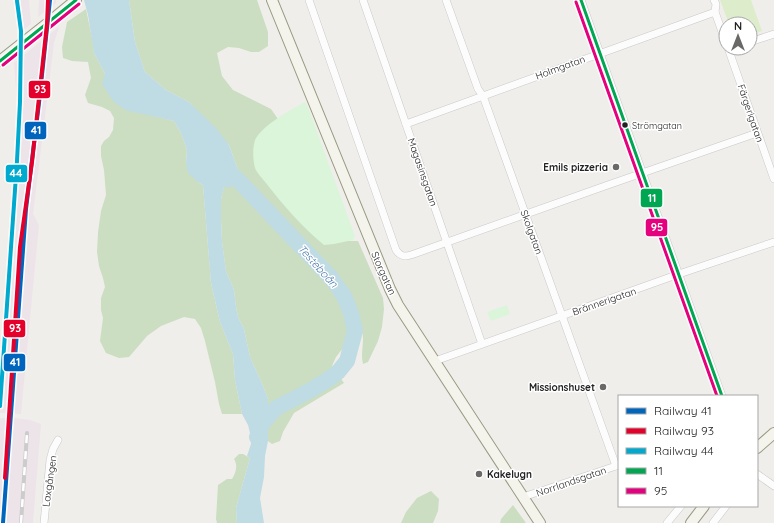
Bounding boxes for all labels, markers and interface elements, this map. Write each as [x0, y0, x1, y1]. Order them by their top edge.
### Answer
north arrow [718, 16, 758, 56]
text: N [734, 19, 742, 33]
street label: Holmgatan [533, 52, 587, 82]
line badge: 93 [28, 80, 51, 99]
text: 93 [34, 82, 46, 96]
street label: Färgerigatan [735, 82, 767, 144]
marker: Strömgatan [620, 120, 630, 130]
place label: Strömgatan [632, 120, 682, 131]
line badge: 41 [24, 121, 47, 140]
text: 41 [31, 123, 41, 137]
street label: Magasinsgatan [405, 136, 440, 208]
place label: Emils pizzeria [543, 161, 608, 174]
marker: Emils pizzeria [611, 162, 621, 172]
line badge: 44 [5, 164, 28, 183]
text: 44 [10, 166, 23, 180]
line badge: 11 [640, 188, 663, 208]
text: 11 [648, 191, 656, 205]
street label: Skolgatan [517, 208, 546, 256]
line badge: 95 [645, 218, 668, 237]
text: 95 [651, 220, 663, 234]
water label: Testeboån [295, 242, 341, 291]
street label: Storgatan [368, 249, 399, 297]
street label: Brännerigatan [570, 284, 638, 319]
line badge: 93 [3, 319, 26, 338]
text: 93 [9, 321, 21, 335]
line badge: 41 [3, 353, 26, 372]
text: 41 [10, 355, 20, 369]
place label: Missionshuset [529, 381, 595, 394]
marker: Missionshuset [598, 382, 608, 392]
legend [618, 395, 758, 507]
text: Railway 41 [654, 403, 712, 418]
text: Railway 93 [654, 423, 714, 438]
text: Railway 44 [654, 443, 714, 458]
street label: Laxgången [39, 455, 60, 508]
street label: Norrlandsgatan [534, 463, 608, 500]
text: 11 [654, 463, 663, 478]
place label: Kakelugn [487, 468, 532, 481]
marker: Kakelugn [474, 469, 484, 479]
text: 95 [654, 483, 667, 498]

